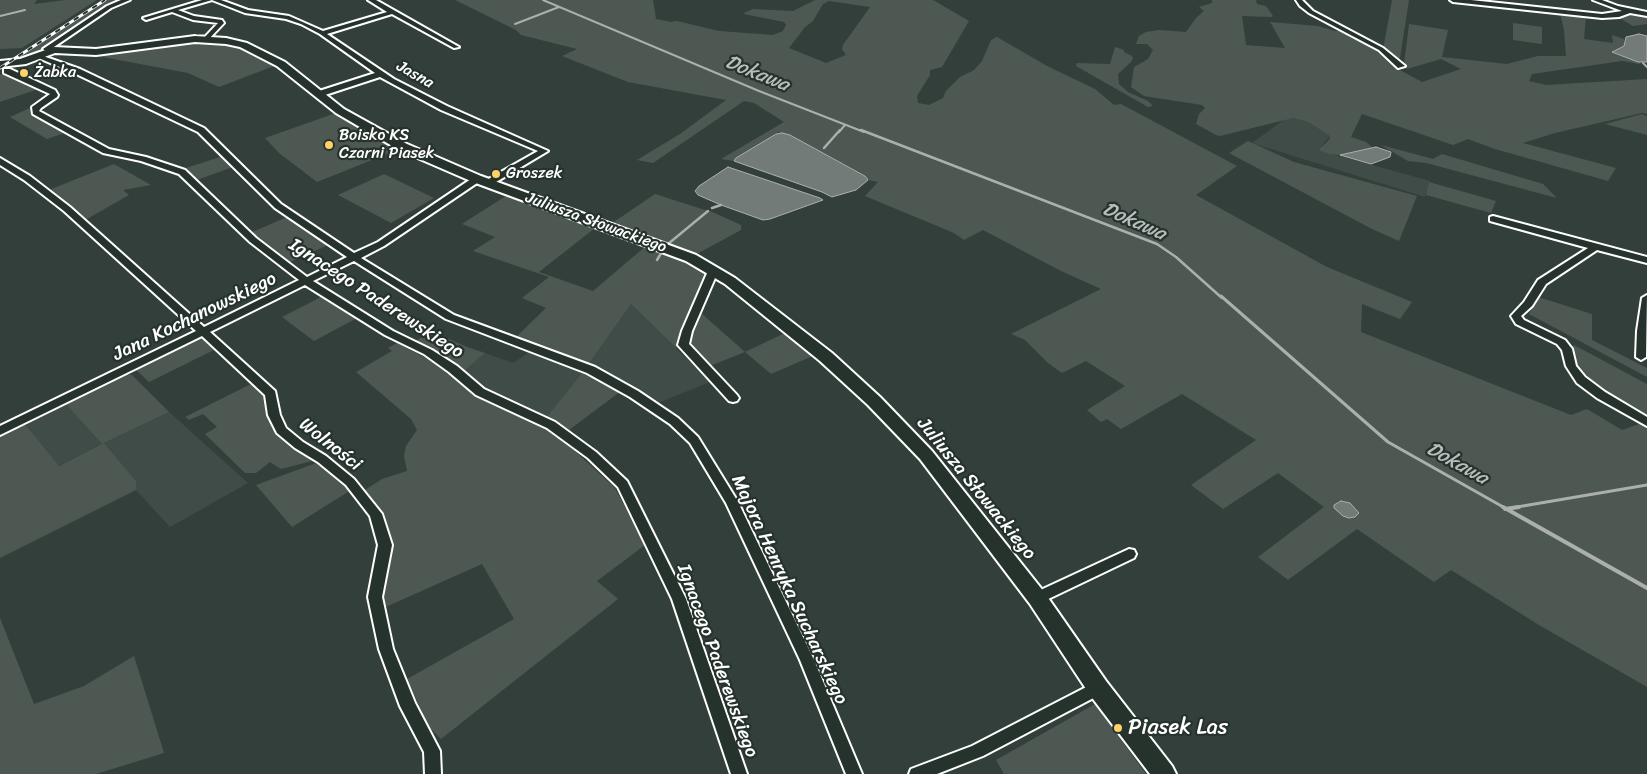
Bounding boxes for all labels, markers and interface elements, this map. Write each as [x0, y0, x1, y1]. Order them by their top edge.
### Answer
water label: Dokawa [722, 50, 792, 98]
street label: Jasna [393, 57, 437, 93]
place label: Żabka [34, 63, 76, 83]
marker: Żabka [18, 67, 30, 79]
place label: Boisko KS Czarni Piasek [339, 126, 434, 164]
marker: Boisko KS Czarni Piasek [323, 139, 335, 151]
place label: Groszek [506, 164, 562, 184]
marker: Groszek [490, 168, 502, 180]
street label: Juliusza Słowackiego [523, 189, 669, 257]
water label: Dokawa [1099, 197, 1169, 247]
street label: Ignacego Paderewskiego [284, 234, 468, 364]
street label: Jana Kochanowskiego [110, 268, 280, 366]
street label: Juliusza Słowackiego [912, 413, 1040, 565]
street label: Wolności [294, 414, 366, 476]
water label: Dokawa [1422, 437, 1492, 491]
street label: Majora Henryka Sucharskiego [726, 472, 852, 708]
street label: Ignacego Paderewskiego [671, 561, 763, 761]
place label: Piasek Las [1128, 715, 1228, 741]
marker: Piasek Las [1112, 722, 1124, 734]

